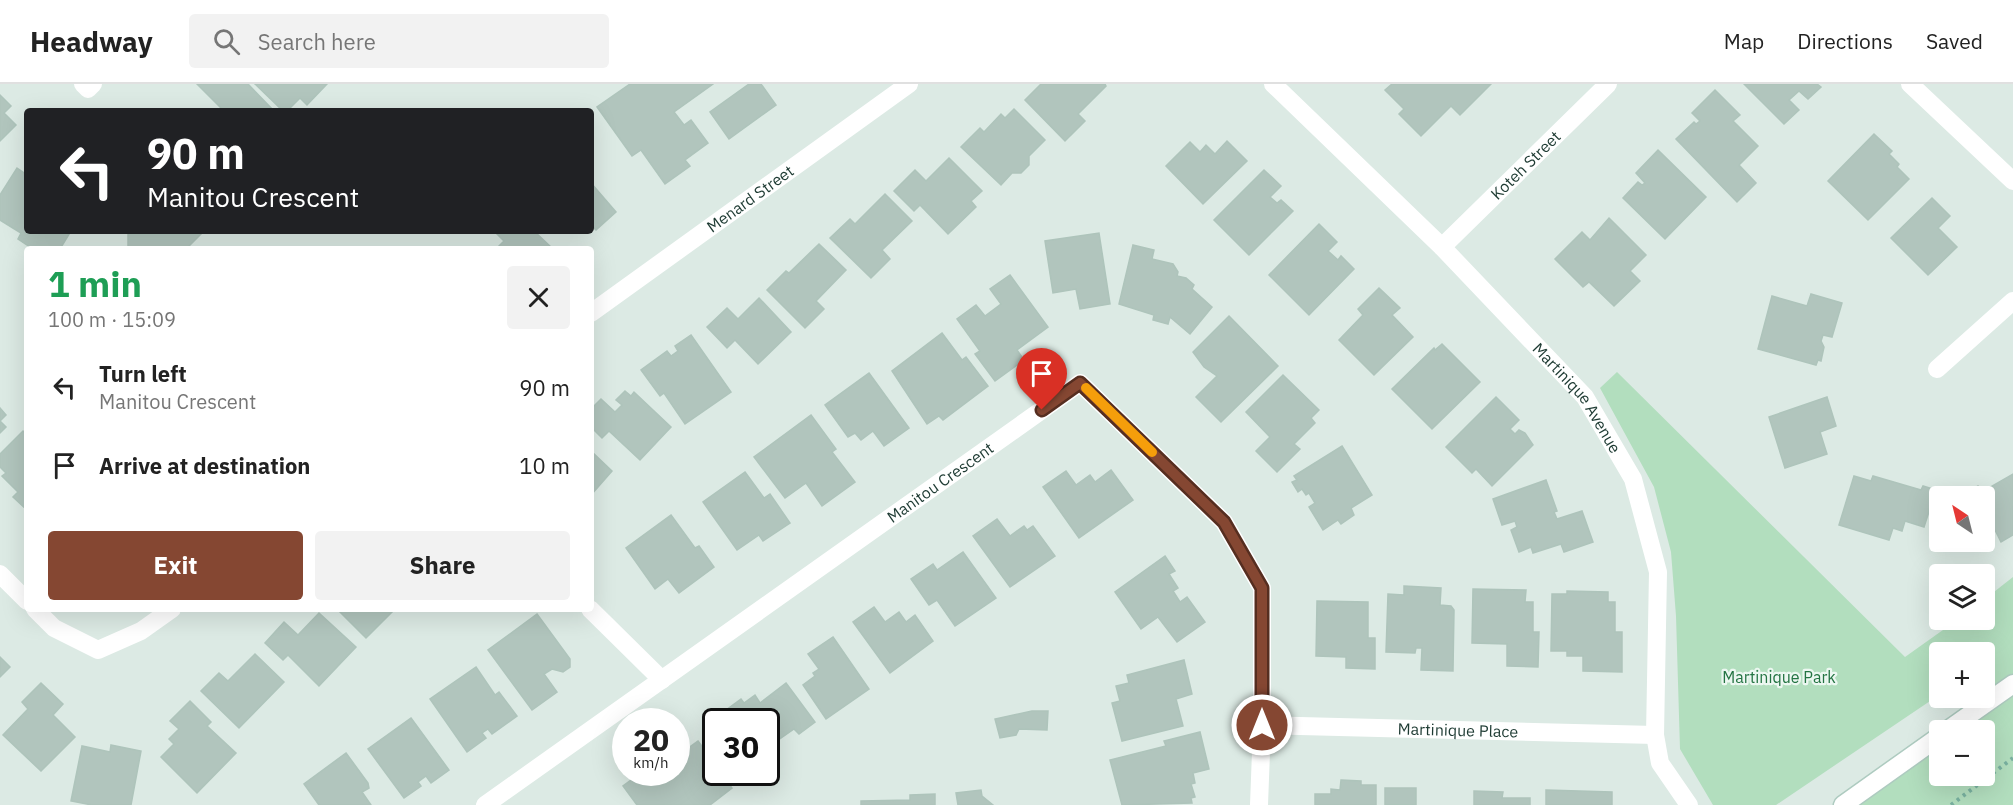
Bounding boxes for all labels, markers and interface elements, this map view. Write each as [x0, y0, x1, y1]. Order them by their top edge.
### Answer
search box [189, 14, 609, 68]
text: Headway [30, 23, 153, 60]
icon: search [210, 25, 243, 58]
text: Search here [258, 27, 376, 56]
text: Map [1724, 27, 1764, 55]
text: Directions [1797, 27, 1893, 55]
text: Saved [1926, 27, 1983, 55]
text: 90 m [147, 126, 245, 181]
street label: Koteh Street [1486, 126, 1565, 204]
icon: left [48, 132, 126, 210]
street label: Menard Street [703, 160, 797, 236]
text: Manitou Crescent [147, 179, 359, 214]
text: 1 min [48, 260, 142, 307]
button: close [507, 266, 570, 329]
text: 100 m · 15:09 [48, 306, 176, 333]
street label: Martinique Avenue [1529, 338, 1626, 457]
pin [1016, 348, 1067, 410]
icon: arrive [1025, 357, 1058, 390]
text: Turn left [99, 359, 187, 388]
icon: left [48, 371, 81, 404]
text: 90 m [519, 373, 570, 402]
text: Manitou Crescent [99, 388, 256, 415]
street label: Manitou Crescent [883, 438, 997, 527]
icon: arrive [48, 449, 81, 482]
text: Arrive at destination [99, 451, 310, 480]
text: 10 m [519, 451, 570, 480]
north arrow [1929, 486, 1995, 552]
map controls [1929, 486, 1995, 786]
button: Exit [48, 531, 303, 600]
button: Share [315, 531, 570, 600]
button: layers [1929, 564, 1995, 630]
button: + [1929, 642, 1995, 708]
park label: Martinique Park [1722, 667, 1836, 687]
position arrow [1230, 693, 1294, 757]
speed limit sign: 30 [702, 708, 780, 786]
street label: Martinique Place [1397, 718, 1519, 742]
text: 20 [633, 720, 669, 759]
button: − [1929, 720, 1995, 786]
text: km/h [633, 753, 669, 772]

